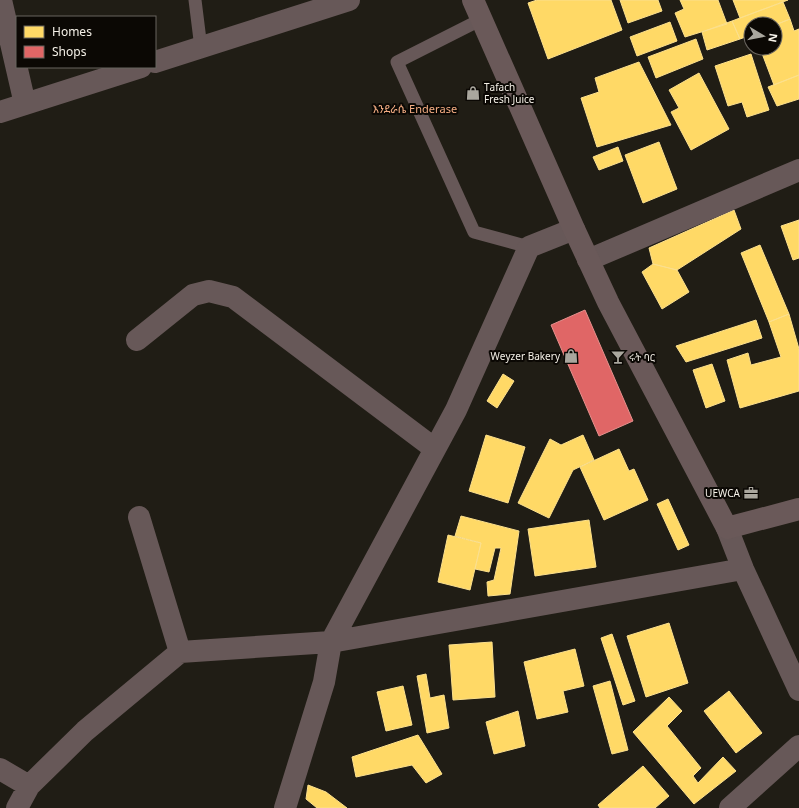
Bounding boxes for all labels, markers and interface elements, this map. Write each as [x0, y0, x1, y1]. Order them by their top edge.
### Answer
legend [16, 16, 156, 68]
north arrow [743, 16, 783, 56]
text: Homes [52, 23, 92, 40]
text: N [765, 32, 782, 44]
text: Shops [52, 43, 87, 60]
place label: Tafach Fresh Juice [484, 80, 535, 106]
shop icon: Tafach Fresh Juice [465, 85, 481, 101]
district label: እንደራሴ Enderase [373, 101, 457, 116]
shop icon: Weyzer Bakery [563, 348, 579, 364]
place label: Weyzer Bakery [491, 349, 561, 363]
bar icon: ሩት ባር [610, 349, 626, 365]
place label: ሩት ባር [629, 350, 655, 364]
office icon: UEWCA [743, 485, 759, 501]
place label: UEWCA [705, 486, 741, 500]

